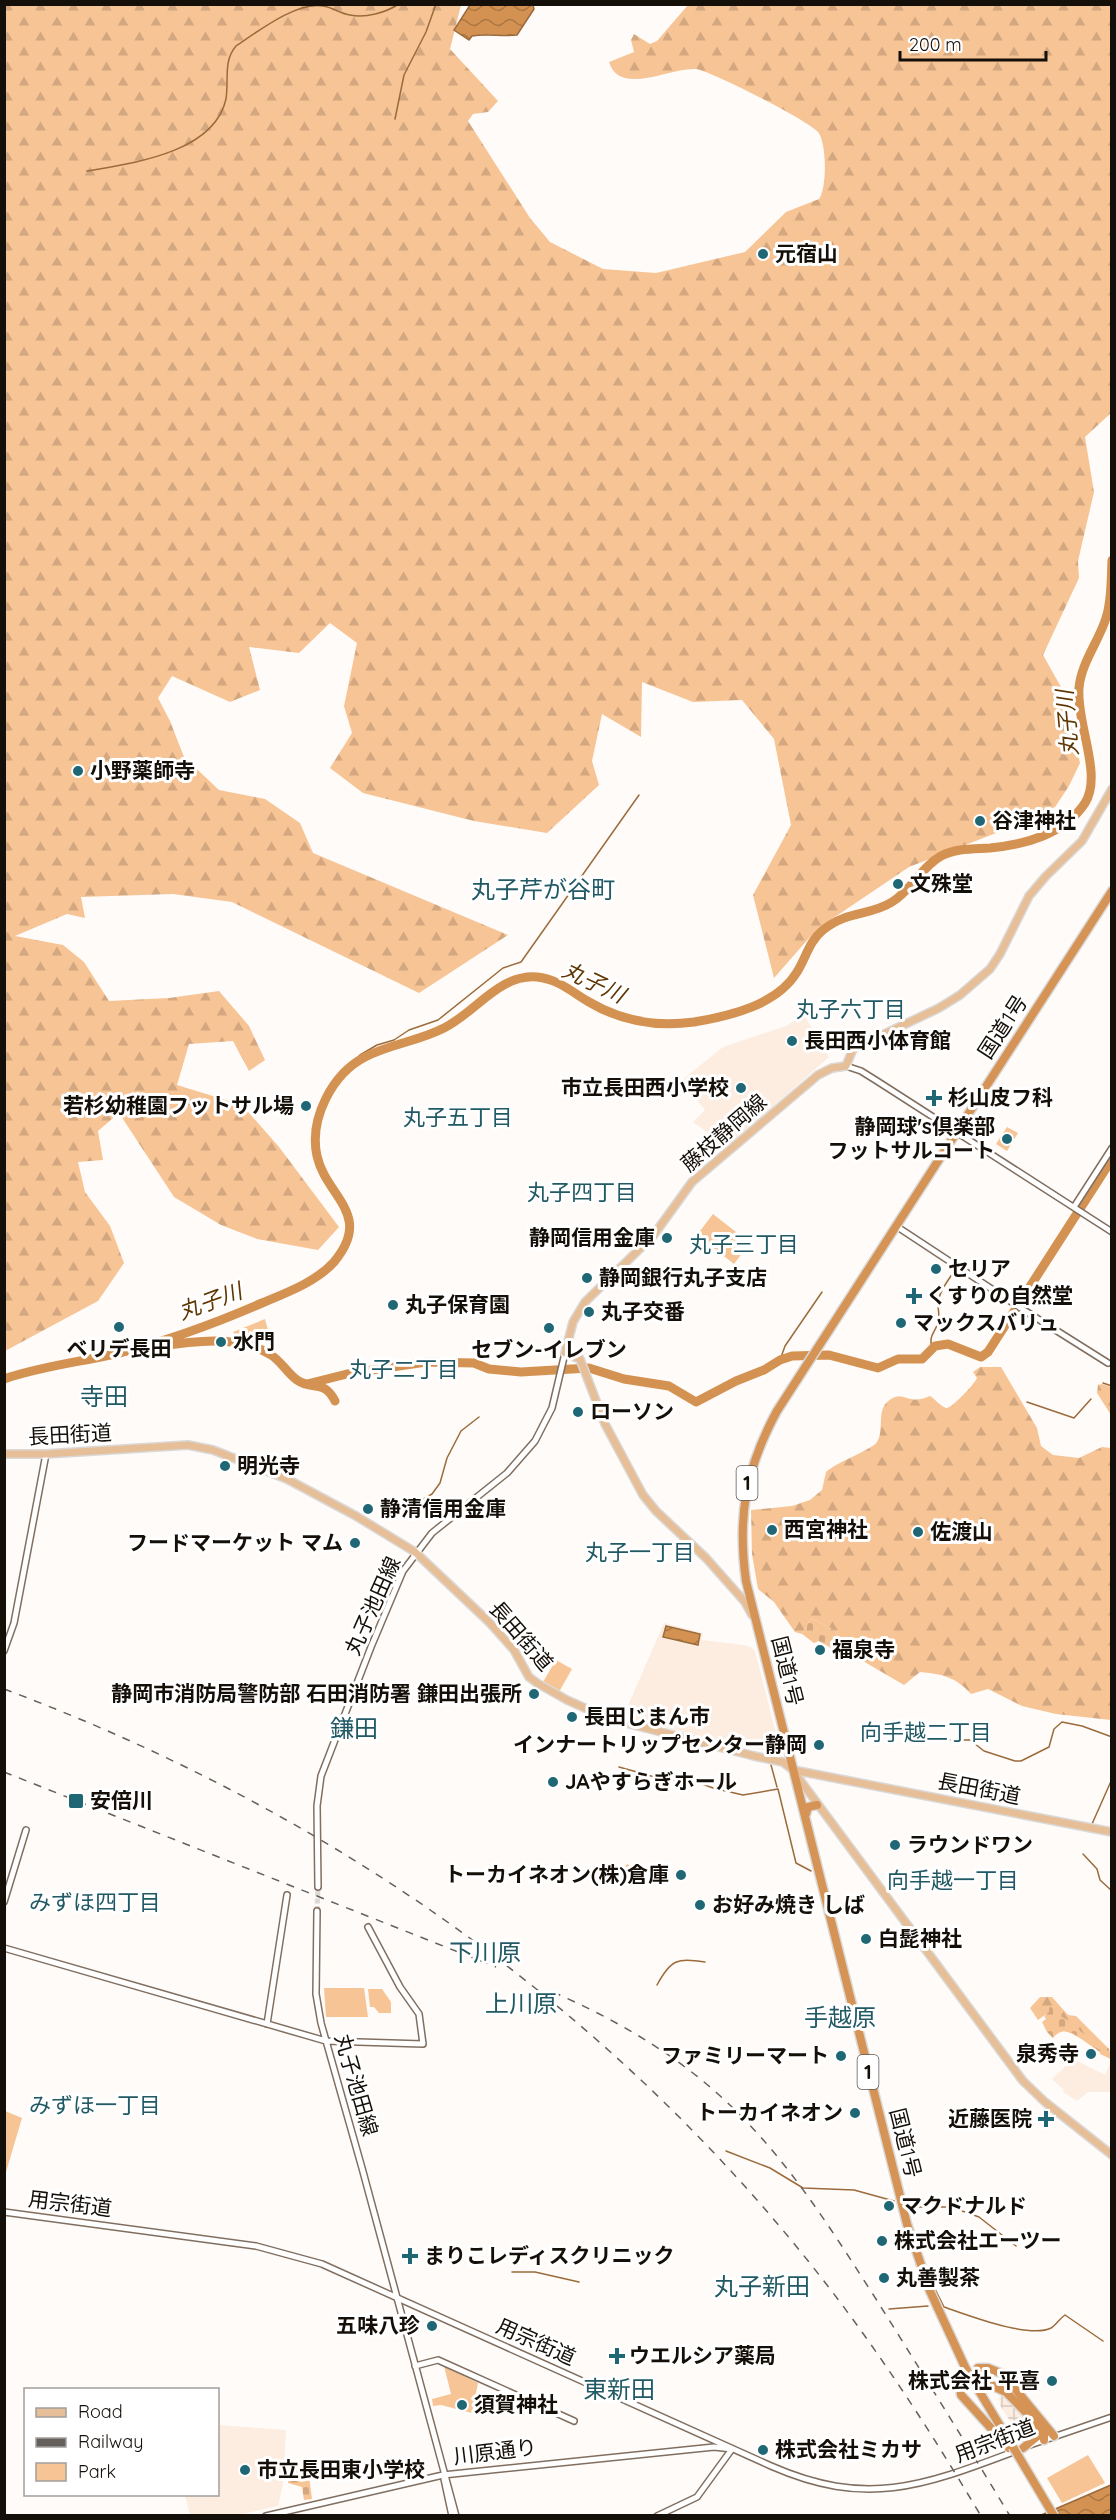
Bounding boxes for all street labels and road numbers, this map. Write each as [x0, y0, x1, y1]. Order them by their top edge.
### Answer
street label: 国道1号 [972, 990, 1032, 1063]
street label: 藤枝静岡線 [675, 1088, 771, 1176]
street label: 長田街道 [27, 1419, 113, 1449]
road number: 1 [736, 1466, 758, 1500]
street label: 丸子池田線 [339, 1552, 405, 1659]
street label: 長田街道 [484, 1595, 559, 1676]
street label: 国道1号 [767, 1633, 809, 1708]
street label: 長田街道 [935, 1767, 1023, 1809]
street label: 丸子池田線 [330, 2031, 384, 2139]
road number: 1 [858, 2055, 878, 2089]
street label: 国道1号 [885, 2105, 927, 2180]
street label: 用宗街道 [27, 2185, 113, 2221]
street label: 用宗街道 [493, 2312, 580, 2370]
street label: 用宗街道 [951, 2413, 1039, 2467]
street label: 川原通り [452, 2433, 538, 2469]

